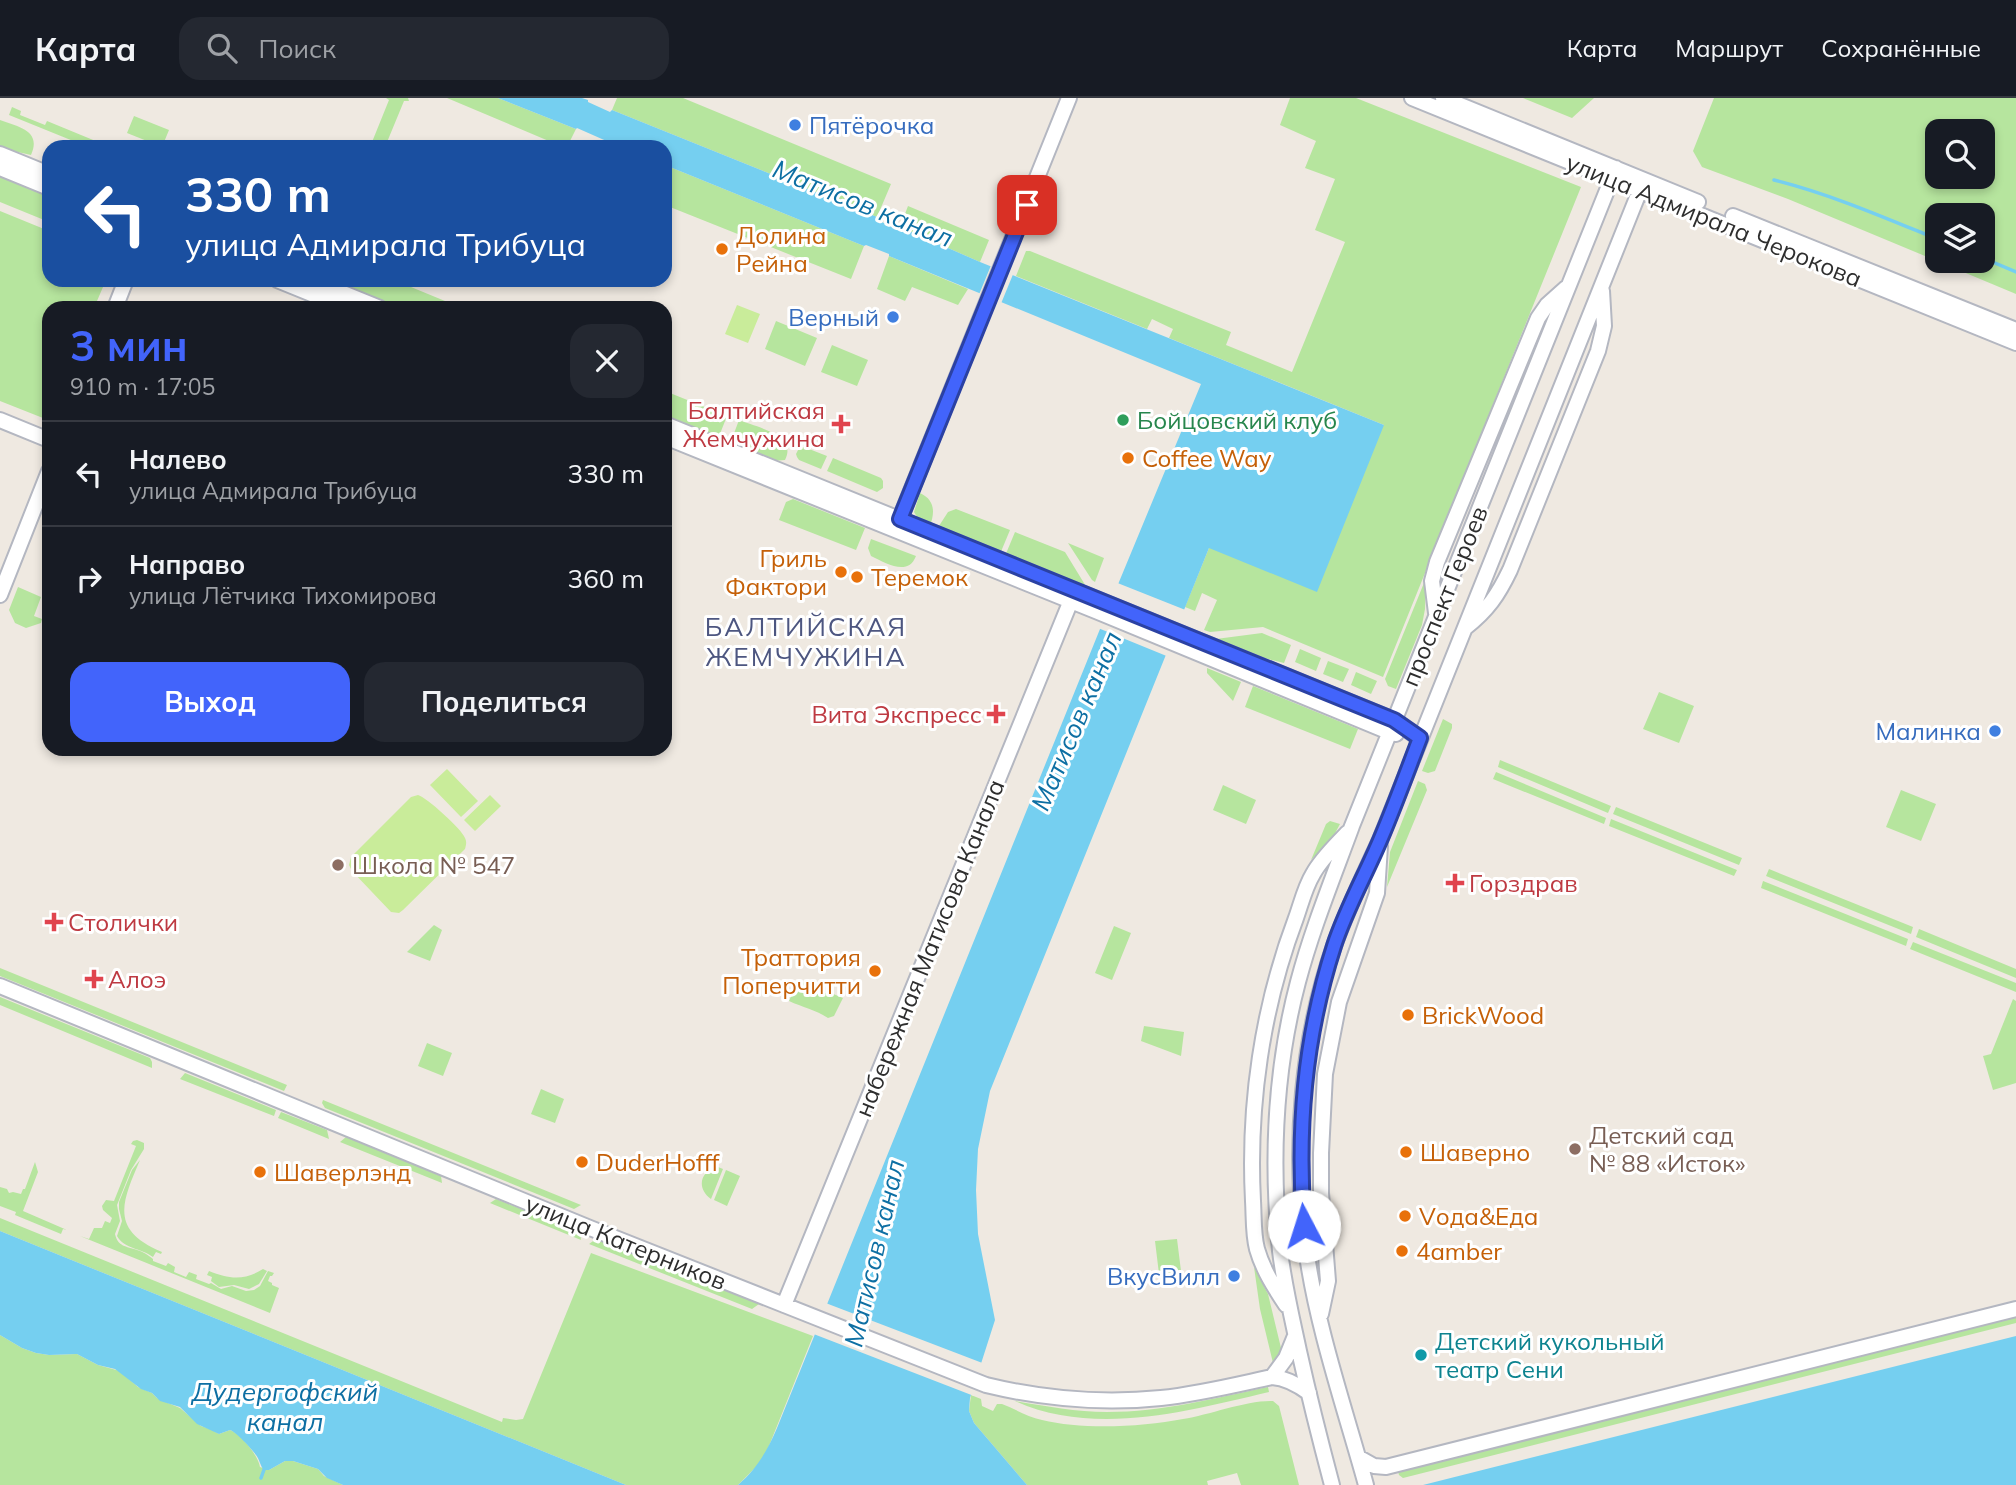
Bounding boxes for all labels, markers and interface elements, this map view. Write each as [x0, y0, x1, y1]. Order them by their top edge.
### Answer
search box [179, 17, 669, 80]
text: Карта [35, 28, 137, 69]
icon: search [203, 29, 241, 67]
text: Поиск [259, 32, 336, 65]
text: Карта [1567, 33, 1637, 63]
text: Маршрут [1675, 33, 1783, 63]
text: Сохранённые [1821, 33, 1981, 63]
place label: Пятёрочка [809, 110, 934, 140]
marker: Пятёрочка [787, 117, 803, 133]
map controls [1925, 119, 1995, 273]
button: search [1925, 119, 1995, 189]
street label: улица Адмирала Черокова [1562, 147, 1866, 293]
water label: Матисов канал [768, 152, 958, 254]
text: 330 m [185, 163, 331, 224]
icon: left [70, 168, 161, 259]
pin [997, 175, 1057, 235]
icon: arrive [1008, 186, 1046, 224]
button: layers [1925, 203, 1995, 273]
place label: Долина Рейна [736, 220, 826, 278]
text: улица Адмирала Трибуца [185, 224, 586, 264]
marker: Долина Рейна [714, 241, 730, 257]
place label: Верный [788, 302, 879, 332]
marker: Верный [885, 309, 901, 325]
text: 3 мин [70, 319, 188, 372]
button: close [570, 324, 644, 398]
text: 910 m · 17:05 [70, 372, 215, 401]
place label: Балтийская Жемчужина [683, 395, 825, 453]
place label: Бойцовский клуб [1137, 405, 1337, 435]
marker: Бойцовский клуб [1115, 412, 1131, 428]
marker: Балтийская Жемчужина [831, 414, 851, 434]
text: Налево [129, 443, 227, 476]
place label: Coffee Way [1142, 443, 1272, 473]
marker: Coffee Way [1120, 450, 1136, 466]
icon: left [70, 455, 108, 493]
text: 330 m [568, 457, 644, 490]
text: улица Адмирала Трибуца [129, 476, 417, 505]
street label: проспект Героев [1394, 502, 1494, 690]
place label: Гриль Фактори [725, 543, 827, 601]
text: Направо [129, 548, 245, 581]
icon: right [70, 560, 108, 598]
text: 360 m [568, 562, 644, 595]
place label: Теремок [871, 562, 968, 592]
marker: Гриль Фактори [833, 564, 849, 580]
marker: Теремок [849, 569, 865, 585]
text: улица Лётчика Тихомирова [129, 581, 437, 610]
district label: БАЛТИЙСКАЯ ЖЕМЧУЖИНА [705, 610, 907, 673]
water label: Матисов канал [1023, 626, 1129, 816]
button: Выход [70, 662, 350, 742]
button: Поделиться [364, 662, 644, 742]
place label: Вита Экспресс [812, 699, 982, 729]
marker: Вита Экспресс [988, 706, 1004, 722]
place label: Малинка [1875, 716, 1981, 746]
marker: Малинка [1987, 723, 2003, 739]
street label: набережная Матисова Канала [847, 775, 1011, 1121]
place label: Школа № 547 [352, 850, 515, 880]
marker: Школа № 547 [330, 857, 346, 873]
place label: Горздрав [1469, 868, 1578, 898]
marker: Горздрав [1447, 875, 1463, 891]
place label: Столички [68, 907, 178, 937]
marker: Столички [46, 914, 62, 930]
place label: Траттория Поперчитти [722, 942, 861, 1000]
marker: Траттория Поперчитти [867, 963, 883, 979]
place label: Алоэ [108, 964, 166, 994]
marker: Алоэ [86, 971, 102, 987]
place label: BrickWood [1422, 1000, 1544, 1030]
marker: BrickWood [1400, 1007, 1416, 1023]
place label: Детский сад № 88 «Исток» [1589, 1120, 1746, 1178]
place label: Шаверно [1420, 1137, 1530, 1167]
marker: Детский сад № 88 «Исток» [1567, 1141, 1583, 1157]
marker: Шаверно [1398, 1144, 1414, 1160]
place label: DuderHofff [596, 1147, 720, 1177]
marker: DuderHofff [574, 1154, 590, 1170]
water label: Матисов канал [836, 1156, 912, 1350]
place label: Шаверлэнд [274, 1157, 411, 1187]
marker: Шаверлэнд [252, 1164, 268, 1180]
street label: улица Катерников [521, 1188, 731, 1296]
position arrow [1267, 1189, 1341, 1263]
place label: Vода&Еда [1419, 1201, 1538, 1231]
marker: Vода&Еда [1397, 1208, 1413, 1224]
place label: 4amber [1416, 1236, 1502, 1266]
marker: 4amber [1394, 1243, 1410, 1259]
place label: ВкусВилл [1107, 1261, 1220, 1291]
marker: ВкусВилл [1226, 1268, 1242, 1284]
place label: Детский кукольный театр Сени [1435, 1326, 1665, 1384]
marker: Детский кукольный театр Сени [1413, 1347, 1429, 1363]
water label: Дудергофский канал [190, 1375, 378, 1438]

